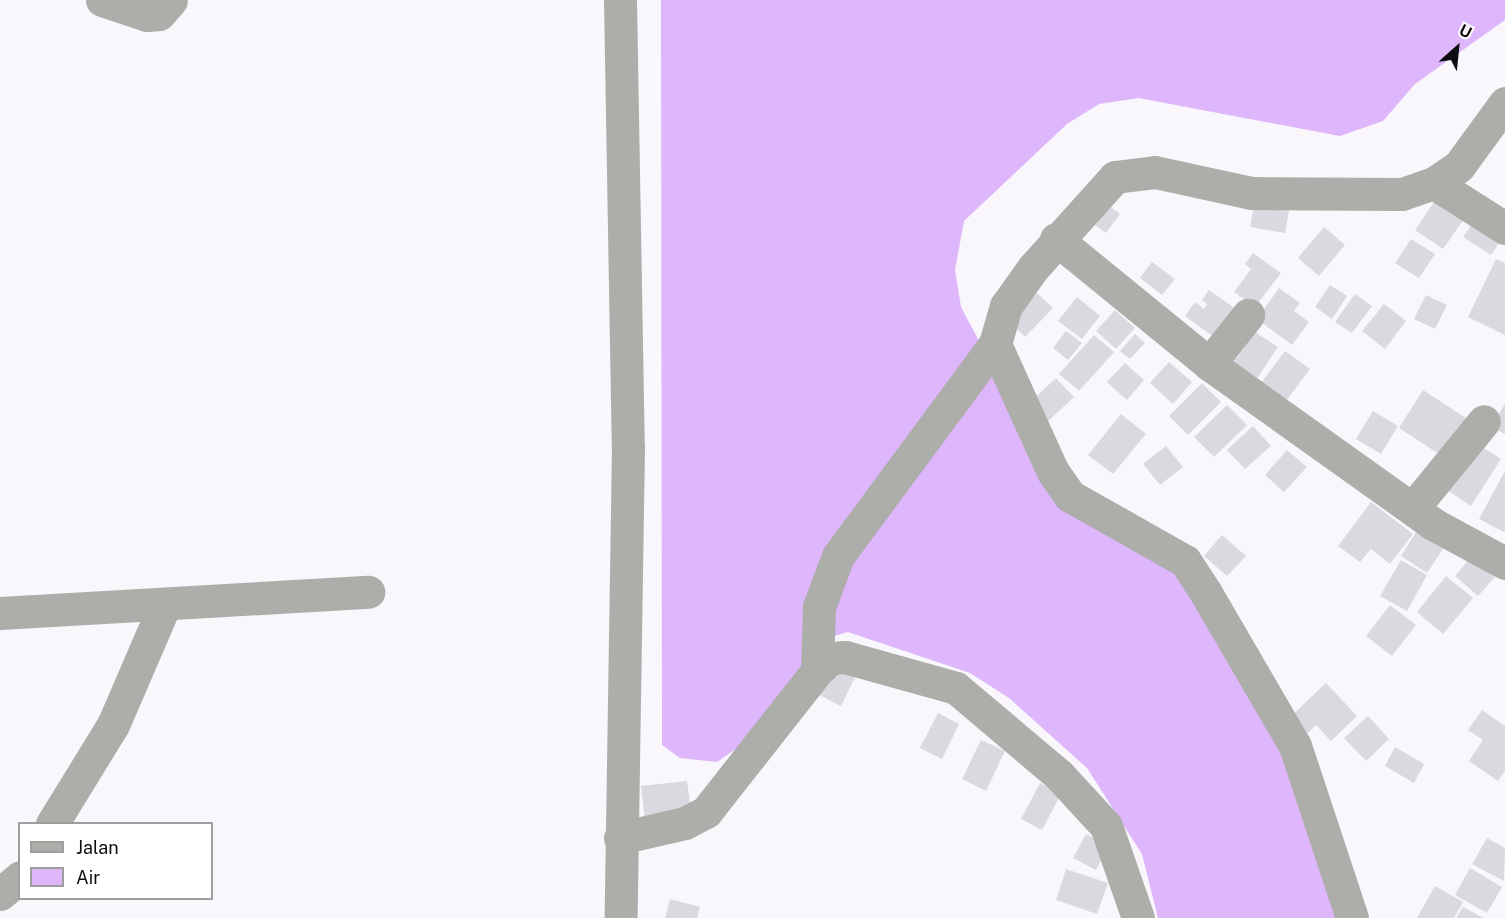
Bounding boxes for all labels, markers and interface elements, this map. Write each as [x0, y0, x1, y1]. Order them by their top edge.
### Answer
north arrow [1427, 18, 1487, 78]
text: U [1456, 20, 1475, 43]
legend [18, 822, 213, 900]
text: Jalan [76, 837, 119, 858]
text: Air [76, 867, 100, 888]

